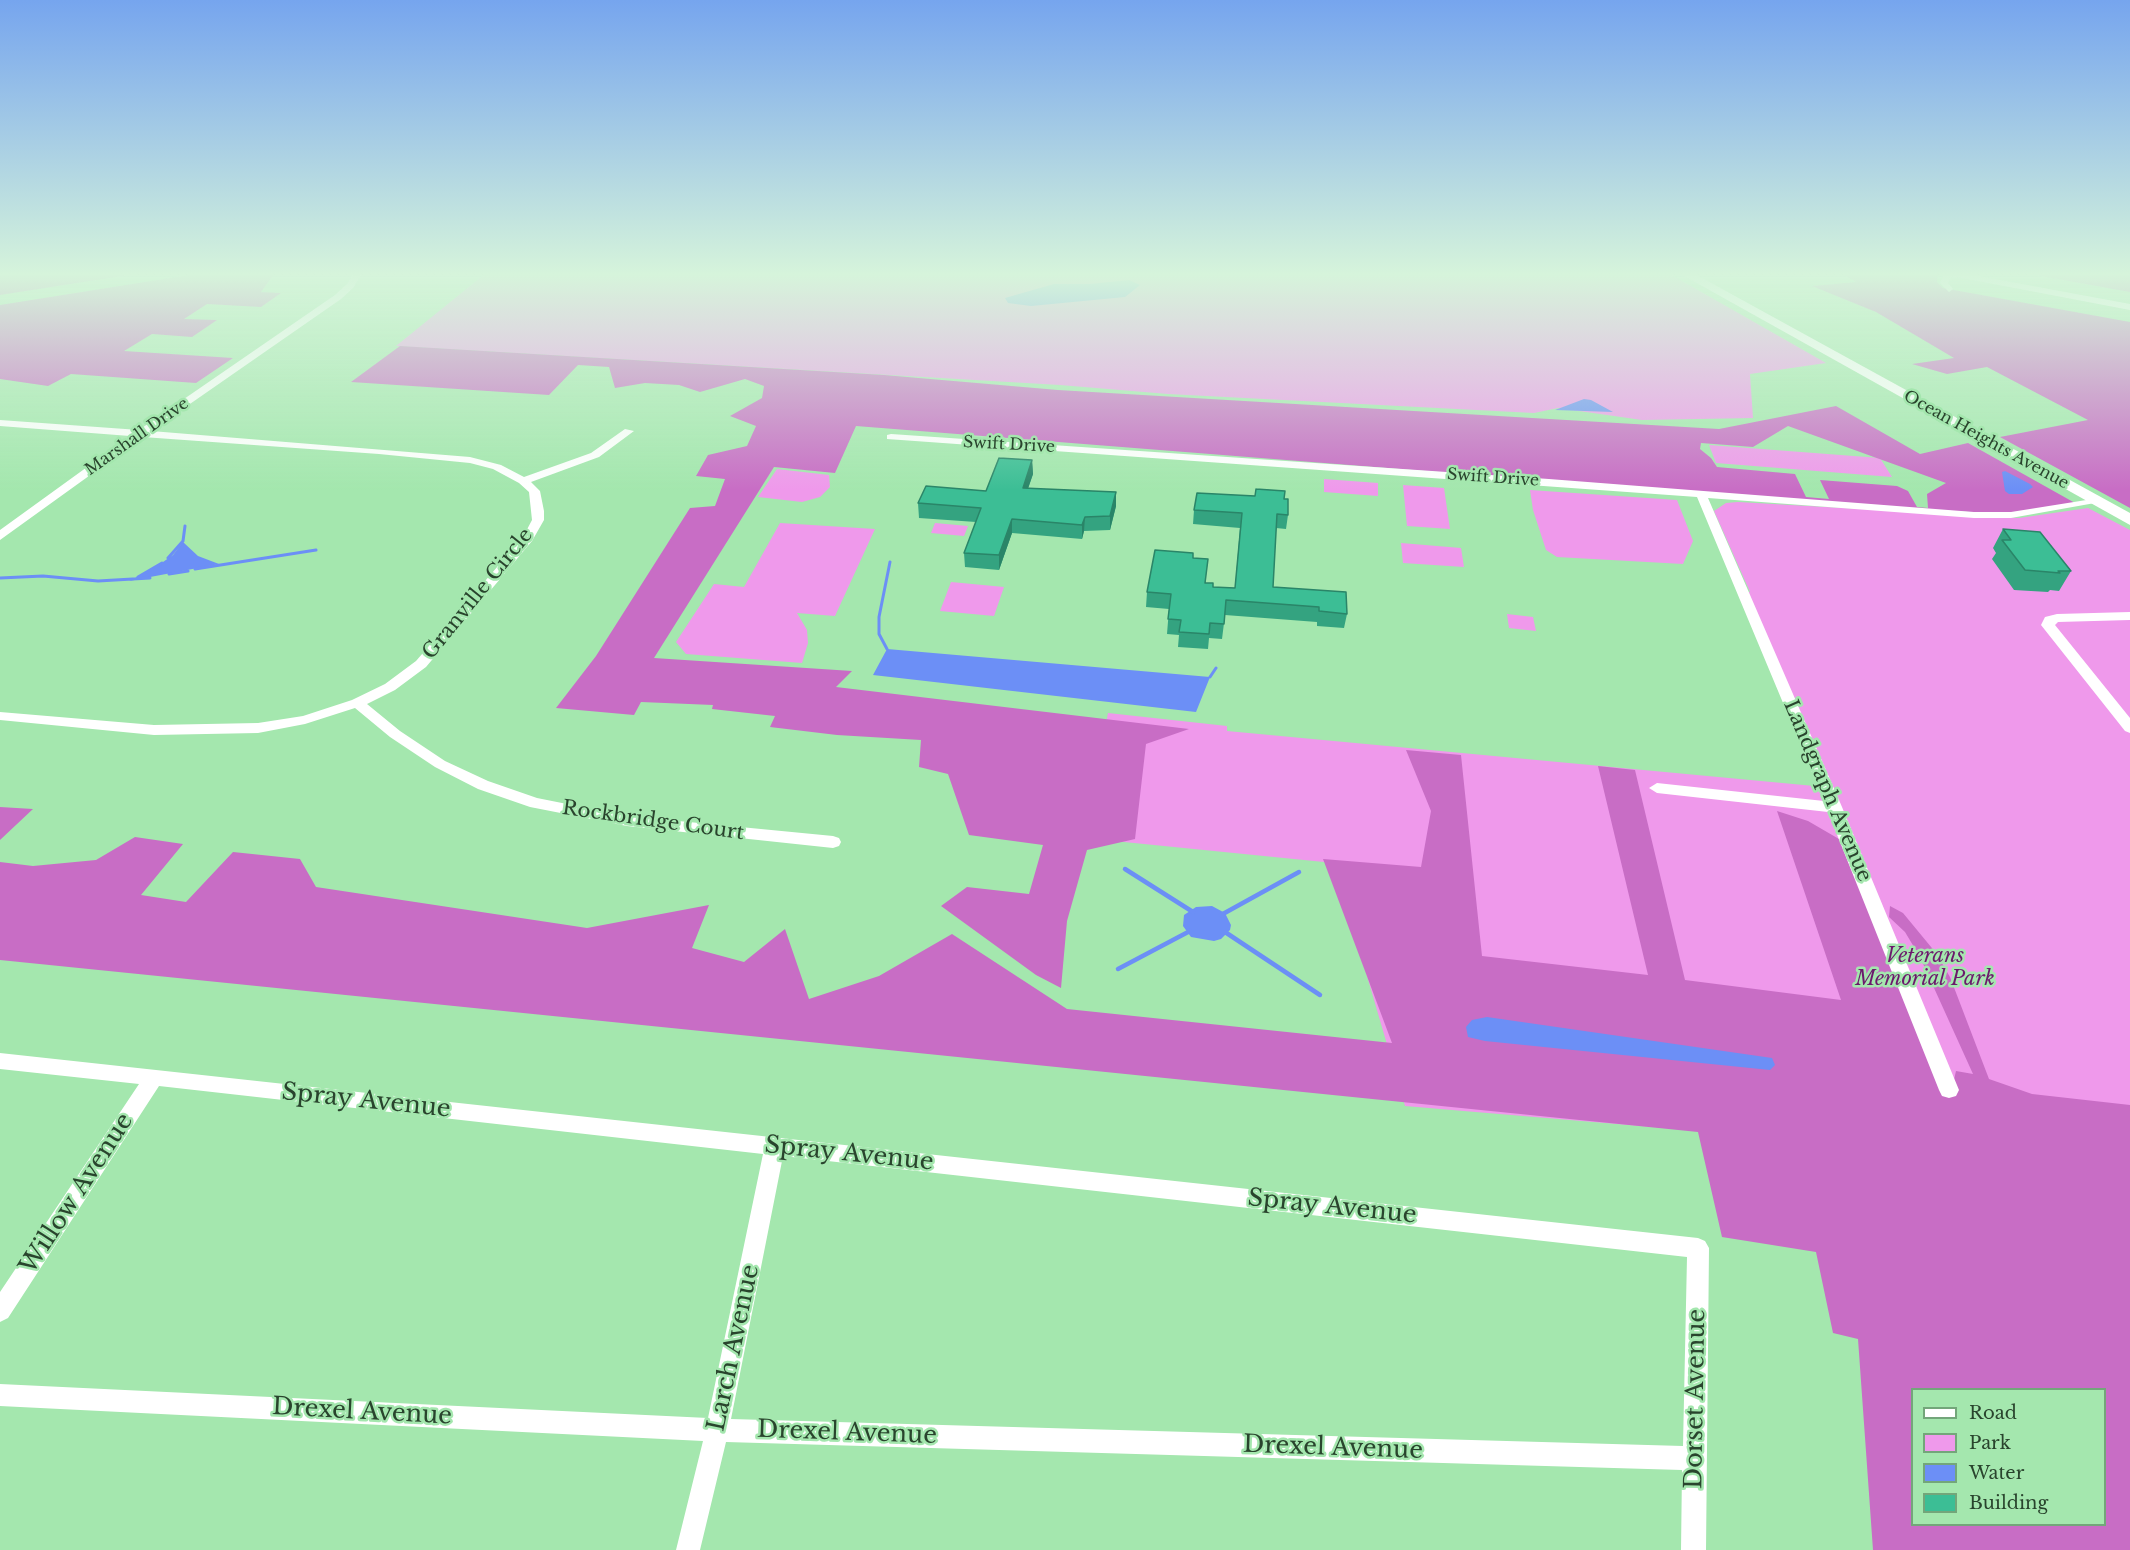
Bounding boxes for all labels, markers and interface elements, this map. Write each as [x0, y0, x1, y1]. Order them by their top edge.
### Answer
street label: Ocean Heights Avenue [1900, 387, 2072, 493]
street label: Marshall Drive [82, 394, 192, 480]
street label: Swift Drive [963, 433, 1055, 457]
street label: Swift Drive [1446, 465, 1540, 491]
street label: Granville Circle [418, 524, 538, 664]
street label: Landgraph Avenue [1778, 697, 1876, 885]
street label: Rockbridge Court [561, 796, 745, 846]
park label: Veterans Memorial Park [1855, 944, 1995, 991]
street label: Spray Avenue [280, 1078, 452, 1124]
street label: Willow Avenue [14, 1108, 140, 1280]
street label: Spray Avenue [763, 1131, 935, 1177]
street label: Spray Avenue [1246, 1184, 1418, 1230]
street label: Larch Avenue [702, 1262, 766, 1434]
street label: Dorset Avenue [1680, 1309, 1712, 1489]
legend [1911, 1388, 2106, 1526]
street label: Drexel Avenue [271, 1393, 453, 1431]
text: Road [1969, 1402, 2017, 1424]
street label: Drexel Avenue [757, 1415, 937, 1451]
street label: Drexel Avenue [1243, 1430, 1423, 1466]
text: Park [1969, 1432, 2011, 1454]
text: Water [1969, 1462, 2024, 1484]
text: Building [1969, 1492, 2048, 1514]

